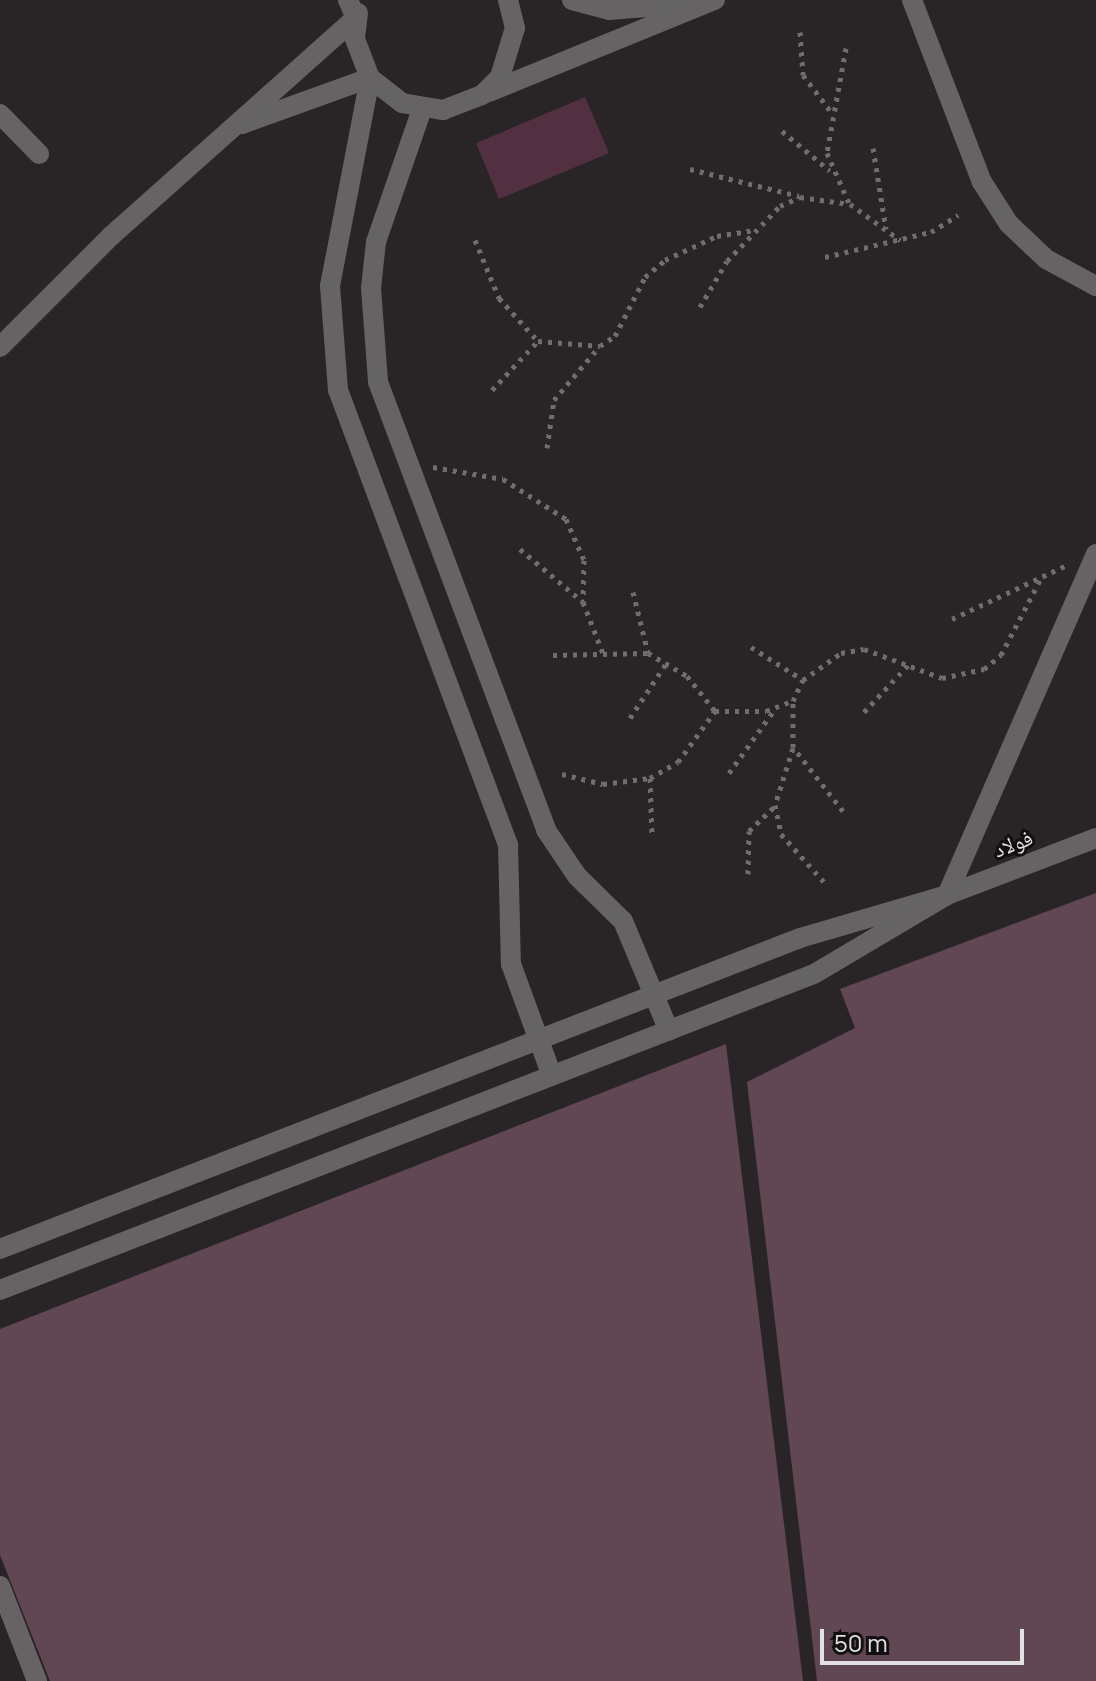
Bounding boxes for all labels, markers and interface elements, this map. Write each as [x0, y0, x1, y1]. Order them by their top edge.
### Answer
street label: فولاد [990, 825, 1036, 863]
scale bar [824, 1613, 1028, 1663]
text: 50 m [834, 1626, 888, 1659]

